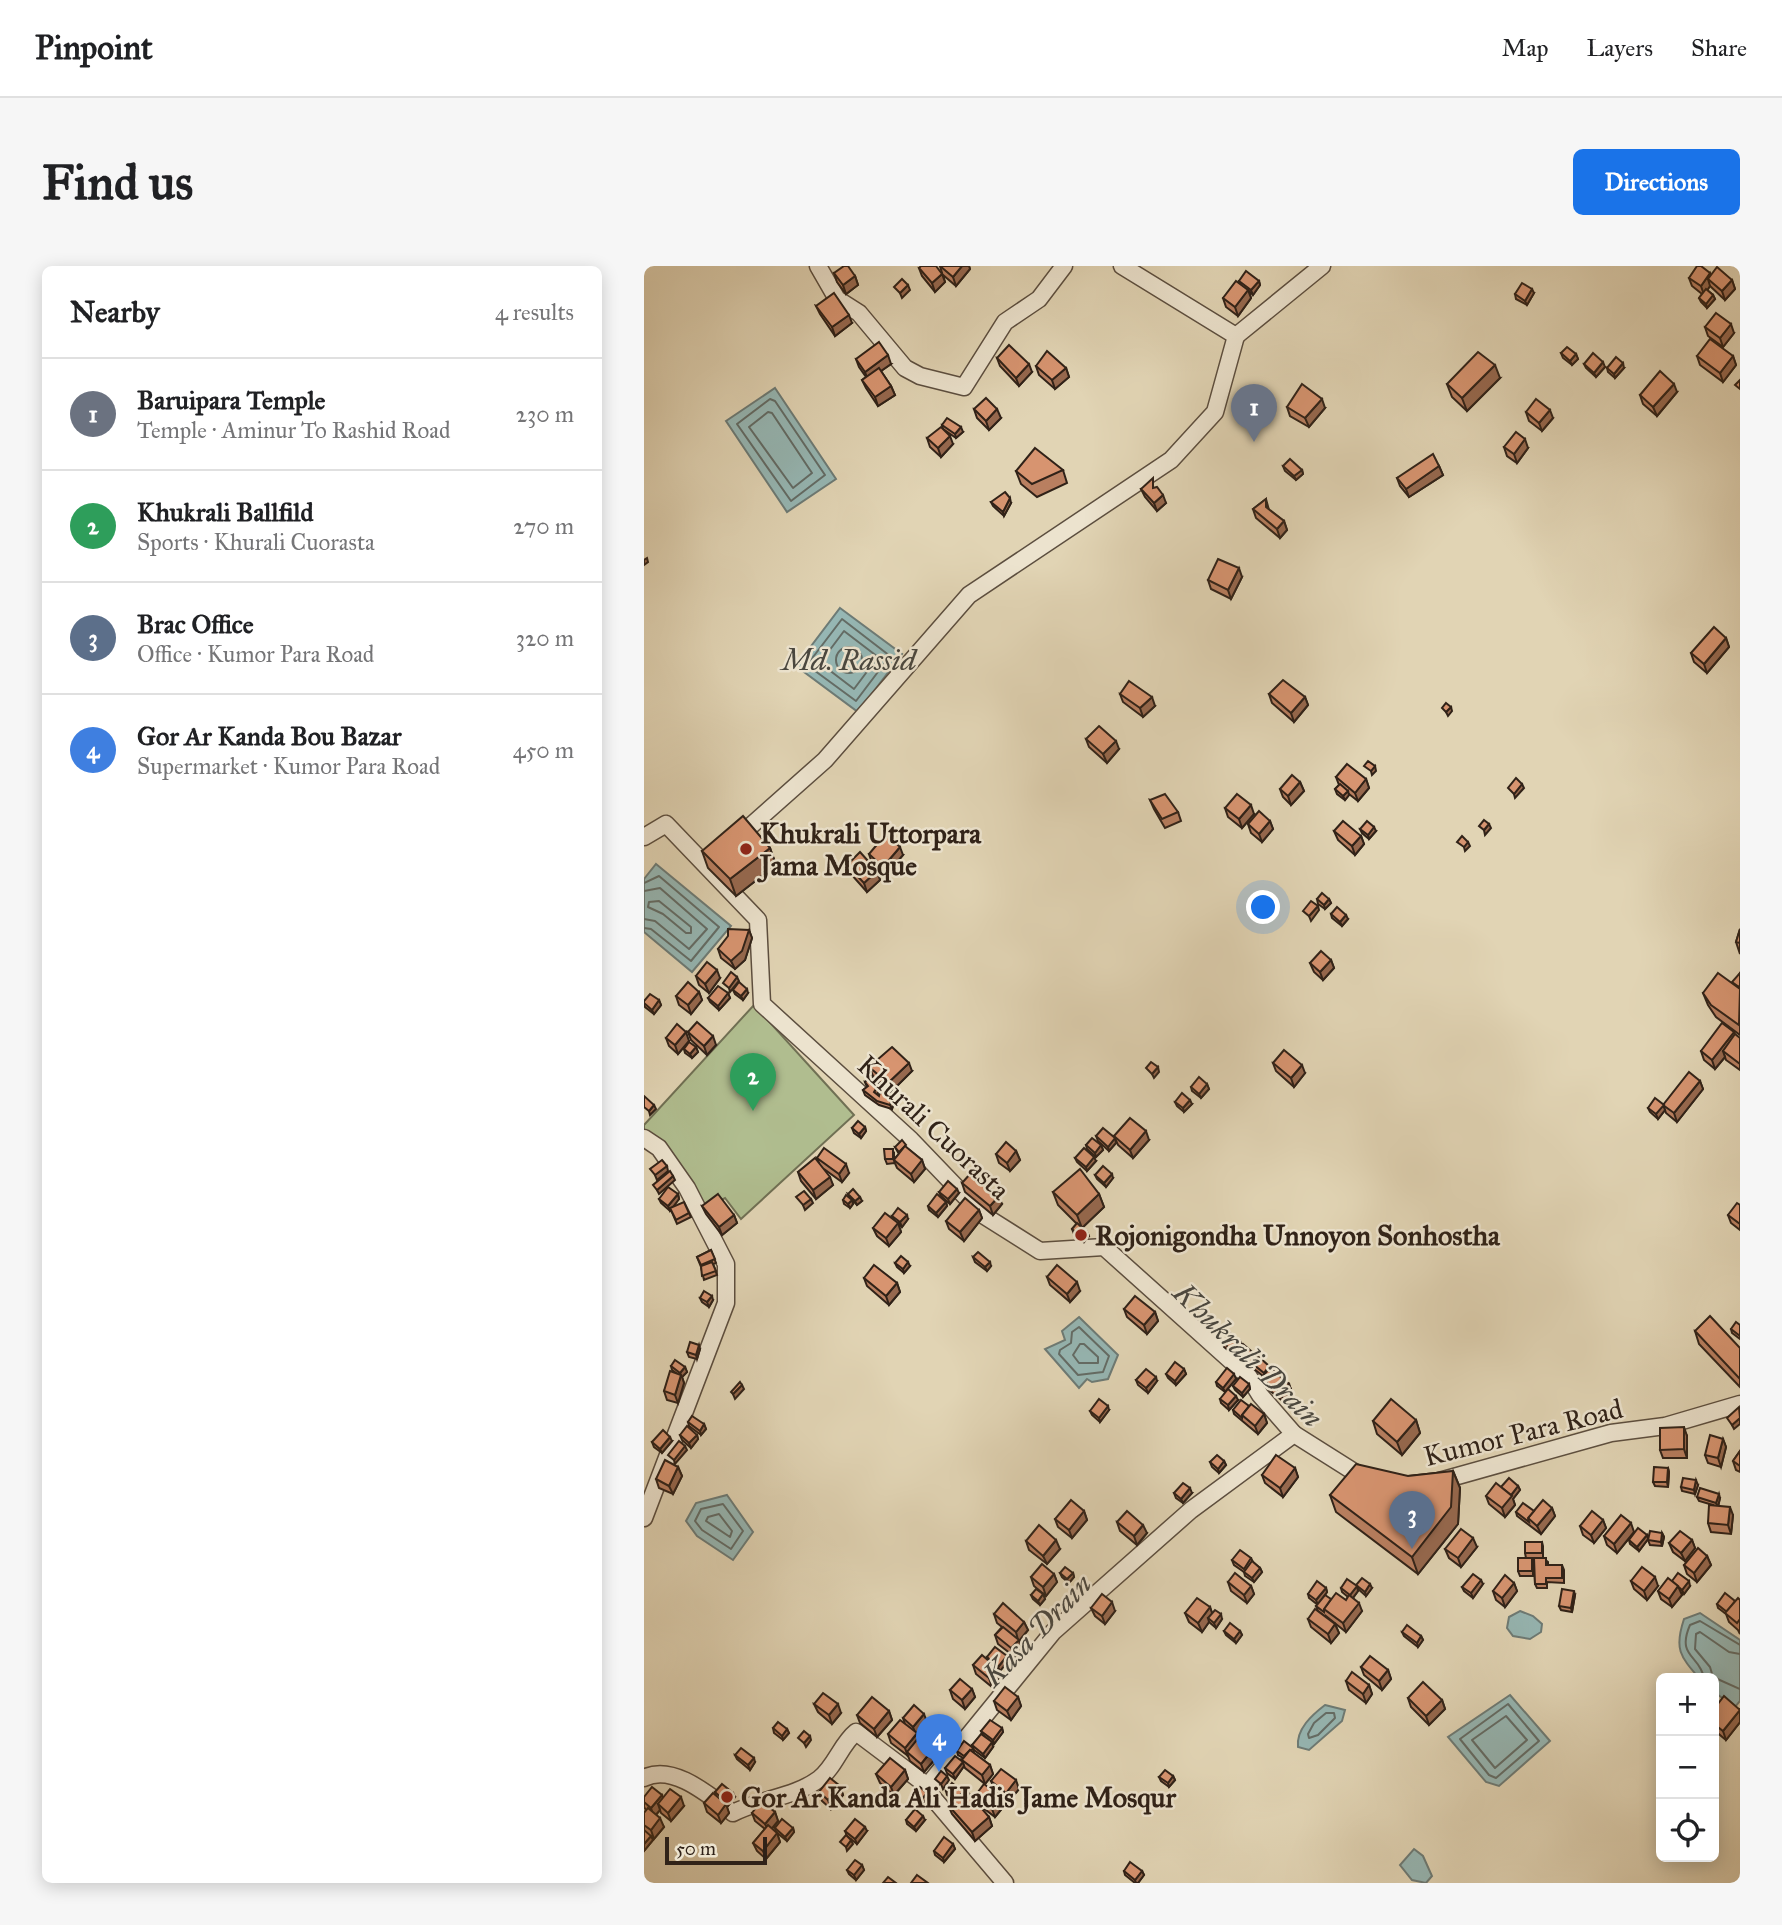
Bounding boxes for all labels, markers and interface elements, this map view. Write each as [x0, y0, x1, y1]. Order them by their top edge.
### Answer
text: Pinpoint [35, 28, 153, 68]
text: Map [1502, 33, 1549, 63]
text: Layers [1587, 33, 1653, 63]
text: Share [1691, 33, 1747, 63]
button: Directions [1573, 149, 1740, 215]
text: Find us [42, 153, 193, 212]
text: Nearby [70, 294, 160, 330]
text: 4 results [495, 298, 574, 326]
text: Baruipara Temple [137, 384, 325, 416]
pin: 1 [1231, 384, 1277, 442]
text: 1 [88, 400, 98, 428]
text: 230 m [516, 400, 574, 428]
text: Temple · Aminur To Rashid Road [137, 416, 450, 444]
text: Khukrali Ballfild [137, 496, 314, 528]
text: 2 [87, 512, 99, 540]
text: 270 m [513, 512, 574, 540]
text: Sports · Khurali Cuorasta [137, 528, 375, 556]
text: Brac Office [137, 608, 254, 640]
text: 3 [88, 624, 98, 652]
text: 320 m [516, 624, 574, 652]
text: Office · Kumor Para Road [137, 640, 374, 668]
water label: Md. Rassid [779, 642, 918, 678]
text: Gor Ar Kanda Bou Bazar [137, 720, 401, 752]
text: 4 [87, 736, 99, 764]
text: 450 m [513, 736, 574, 764]
text: Supermarket · Kumor Para Road [137, 752, 440, 780]
place label: Khukrali Uttorpara Jama Mosque [756, 816, 982, 883]
marker: Khukrali Uttorpara Jama Mosque [738, 841, 754, 857]
your location [1246, 890, 1280, 924]
street label: Khurali Cuorasta [850, 1048, 1018, 1207]
pin: 2 [730, 1053, 776, 1111]
place label: Rojonigondha Unnoyon Sonhostha [1095, 1218, 1501, 1253]
marker: Rojonigondha Unnoyon Sonhostha [1073, 1227, 1089, 1243]
water label: Khukrali Drain [1165, 1274, 1330, 1435]
street label: Kumor Para Road [1420, 1391, 1626, 1474]
pin: 3 [1389, 1491, 1435, 1549]
water label: Kasa Drain [973, 1566, 1100, 1695]
map controls [1656, 1673, 1719, 1862]
button: + [1656, 1673, 1719, 1736]
pin: 4 [916, 1714, 962, 1772]
button: − [1656, 1736, 1719, 1799]
place label: Gor Ar Kanda Ali Hadis Jame Mosqur [741, 1780, 1177, 1815]
marker: Gor Ar Kanda Ali Hadis Jame Mosqur [719, 1789, 735, 1805]
button: locate [1656, 1799, 1719, 1862]
scale bar [665, 1834, 766, 1866]
text: 50 m [676, 1837, 716, 1860]

